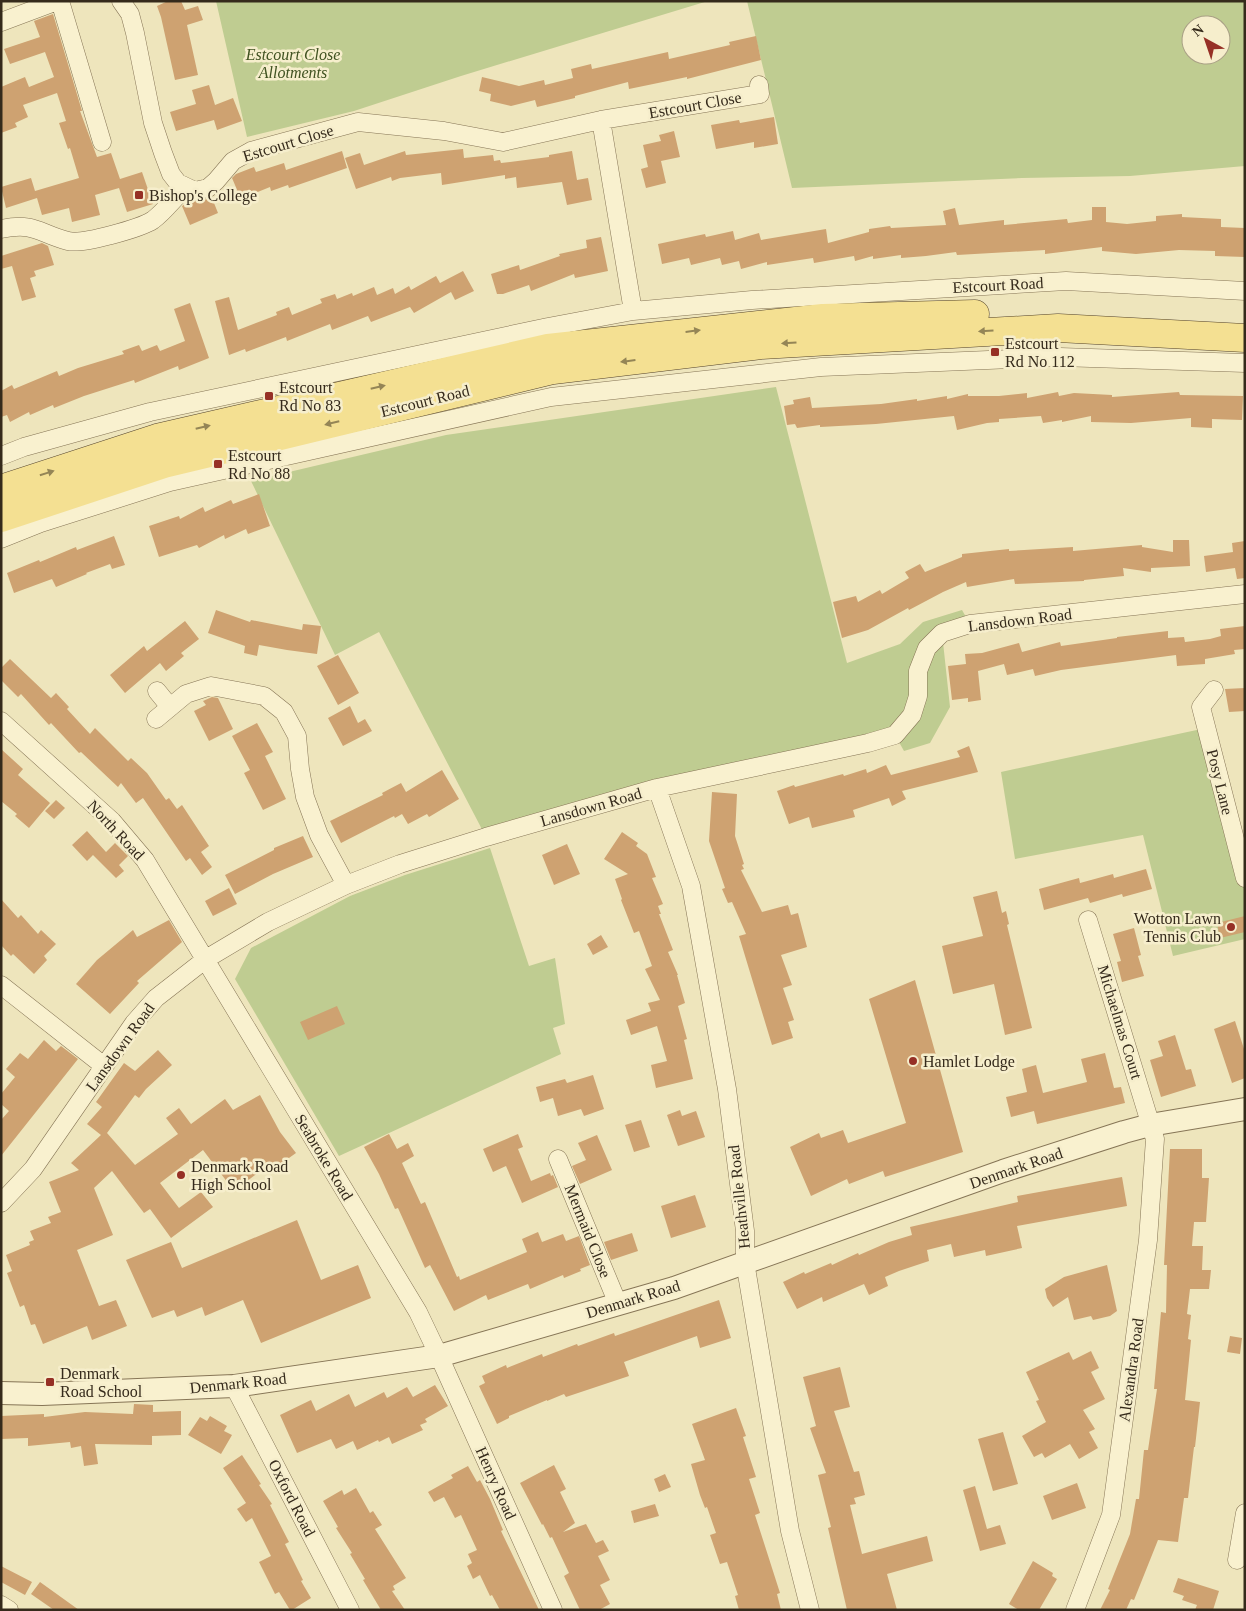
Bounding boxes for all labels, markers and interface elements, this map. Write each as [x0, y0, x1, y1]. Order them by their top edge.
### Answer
north arrow [1181, 15, 1231, 65]
text: N [1189, 21, 1207, 39]
park label: Estcourt Close Allotments [245, 46, 340, 81]
street label: Estcourt Close [647, 88, 743, 122]
street label: Estcourt Close [241, 121, 335, 165]
place label: Bishop's College [149, 187, 257, 205]
marker: Bishop's College [133, 189, 145, 201]
street label: Estcourt Road [952, 274, 1044, 296]
one-way arrow [685, 327, 701, 335]
one-way arrow [978, 328, 994, 336]
place label: Estcourt Rd No 112 [1005, 335, 1075, 370]
one-way arrow [781, 339, 797, 347]
marker: Estcourt Rd No 112 [989, 346, 1001, 358]
one-way arrow [619, 357, 635, 365]
place label: Estcourt Rd No 83 [279, 379, 341, 414]
street label: Estcourt Road [379, 382, 471, 420]
one-way arrow [371, 383, 386, 391]
marker: Estcourt Rd No 83 [263, 390, 275, 402]
one-way arrow [325, 419, 340, 427]
one-way arrow [196, 423, 211, 431]
place label: Estcourt Rd No 88 [228, 447, 290, 482]
marker: Estcourt Rd No 88 [212, 458, 224, 470]
one-way arrow [40, 469, 55, 477]
street label: Lansdown Road [967, 605, 1073, 635]
street label: Posy Lane [1203, 747, 1236, 817]
street label: Lansdown Road [538, 784, 644, 830]
street label: North Road [84, 797, 148, 863]
place label: Wotton Lawn Tennis Club [1134, 910, 1221, 945]
marker: Wotton Lawn Tennis Club [1225, 921, 1237, 933]
street label: Michaelmas Court [1095, 963, 1146, 1082]
street label: Lansdown Road [82, 1000, 158, 1094]
place label: Hamlet Lodge [923, 1053, 1015, 1071]
marker: Hamlet Lodge [907, 1055, 919, 1067]
street label: Seabroke Road [292, 1111, 356, 1203]
street label: Heathville Road [725, 1144, 753, 1250]
street label: Denmark Road [967, 1144, 1065, 1192]
place label: Denmark Road High School [191, 1158, 288, 1194]
marker: Denmark Road High School [175, 1169, 187, 1181]
street label: Mermaid Close [562, 1182, 614, 1280]
street label: Denmark Road [584, 1277, 682, 1321]
street label: Alexandra Road [1115, 1317, 1147, 1423]
place label: Denmark Road School [60, 1365, 143, 1400]
street label: Denmark Road [189, 1369, 287, 1397]
marker: Denmark Road School [44, 1376, 56, 1388]
street label: Henry Road [472, 1444, 520, 1522]
street label: Oxford Road [265, 1457, 319, 1539]

